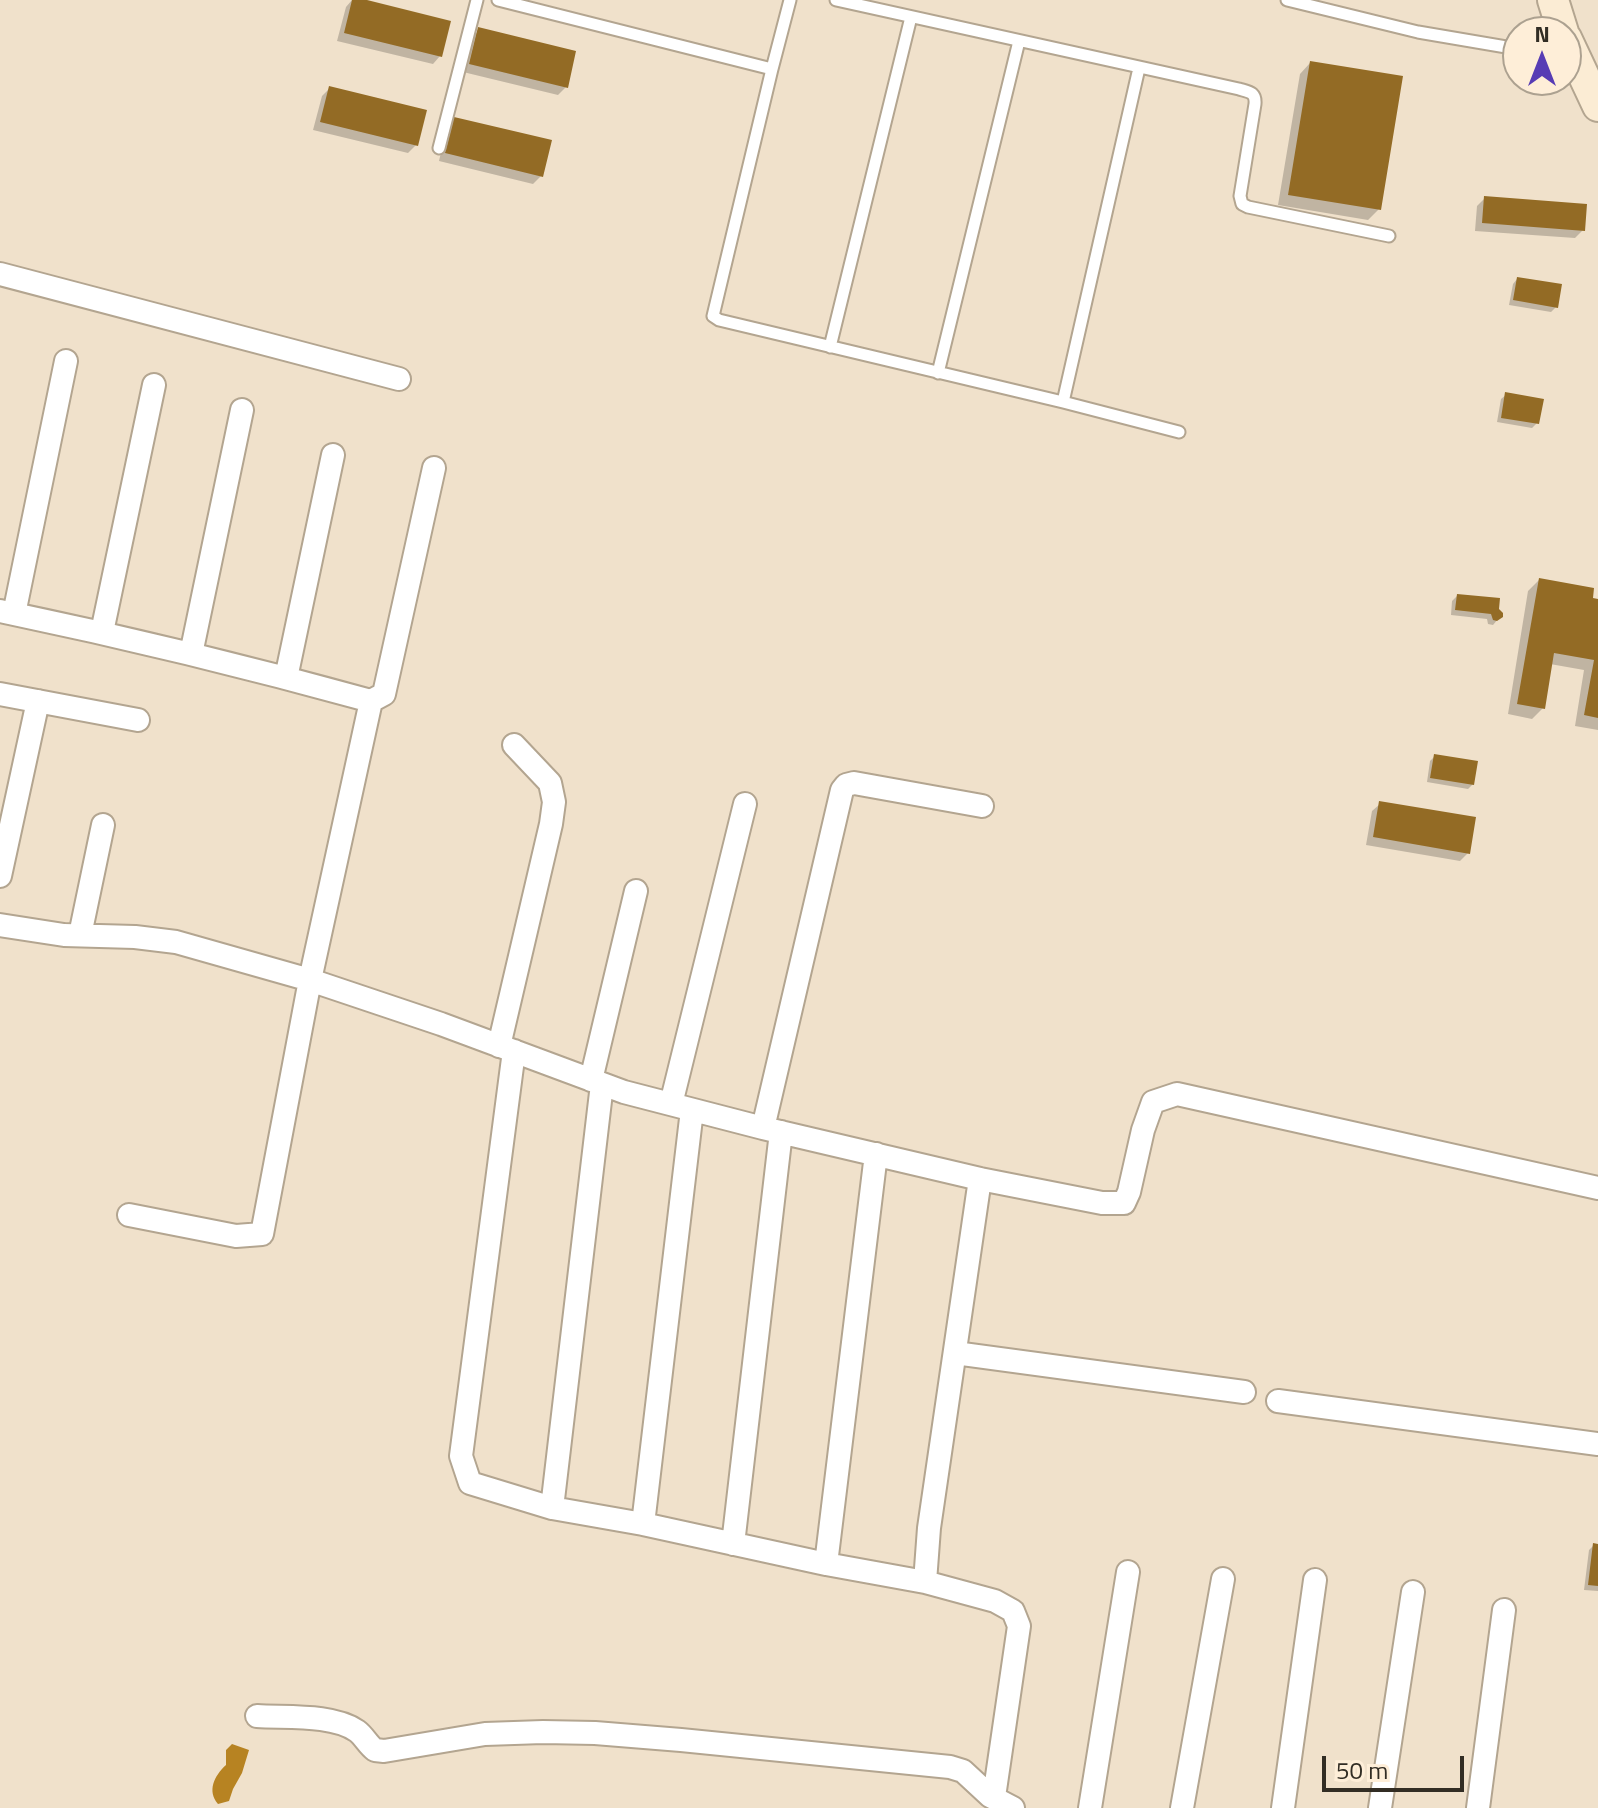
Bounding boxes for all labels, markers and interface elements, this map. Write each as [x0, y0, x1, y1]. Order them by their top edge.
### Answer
north arrow [1502, 16, 1582, 96]
text: N [1534, 17, 1550, 51]
scale bar [1326, 1740, 1468, 1790]
text: 50 m [1336, 1752, 1388, 1788]

